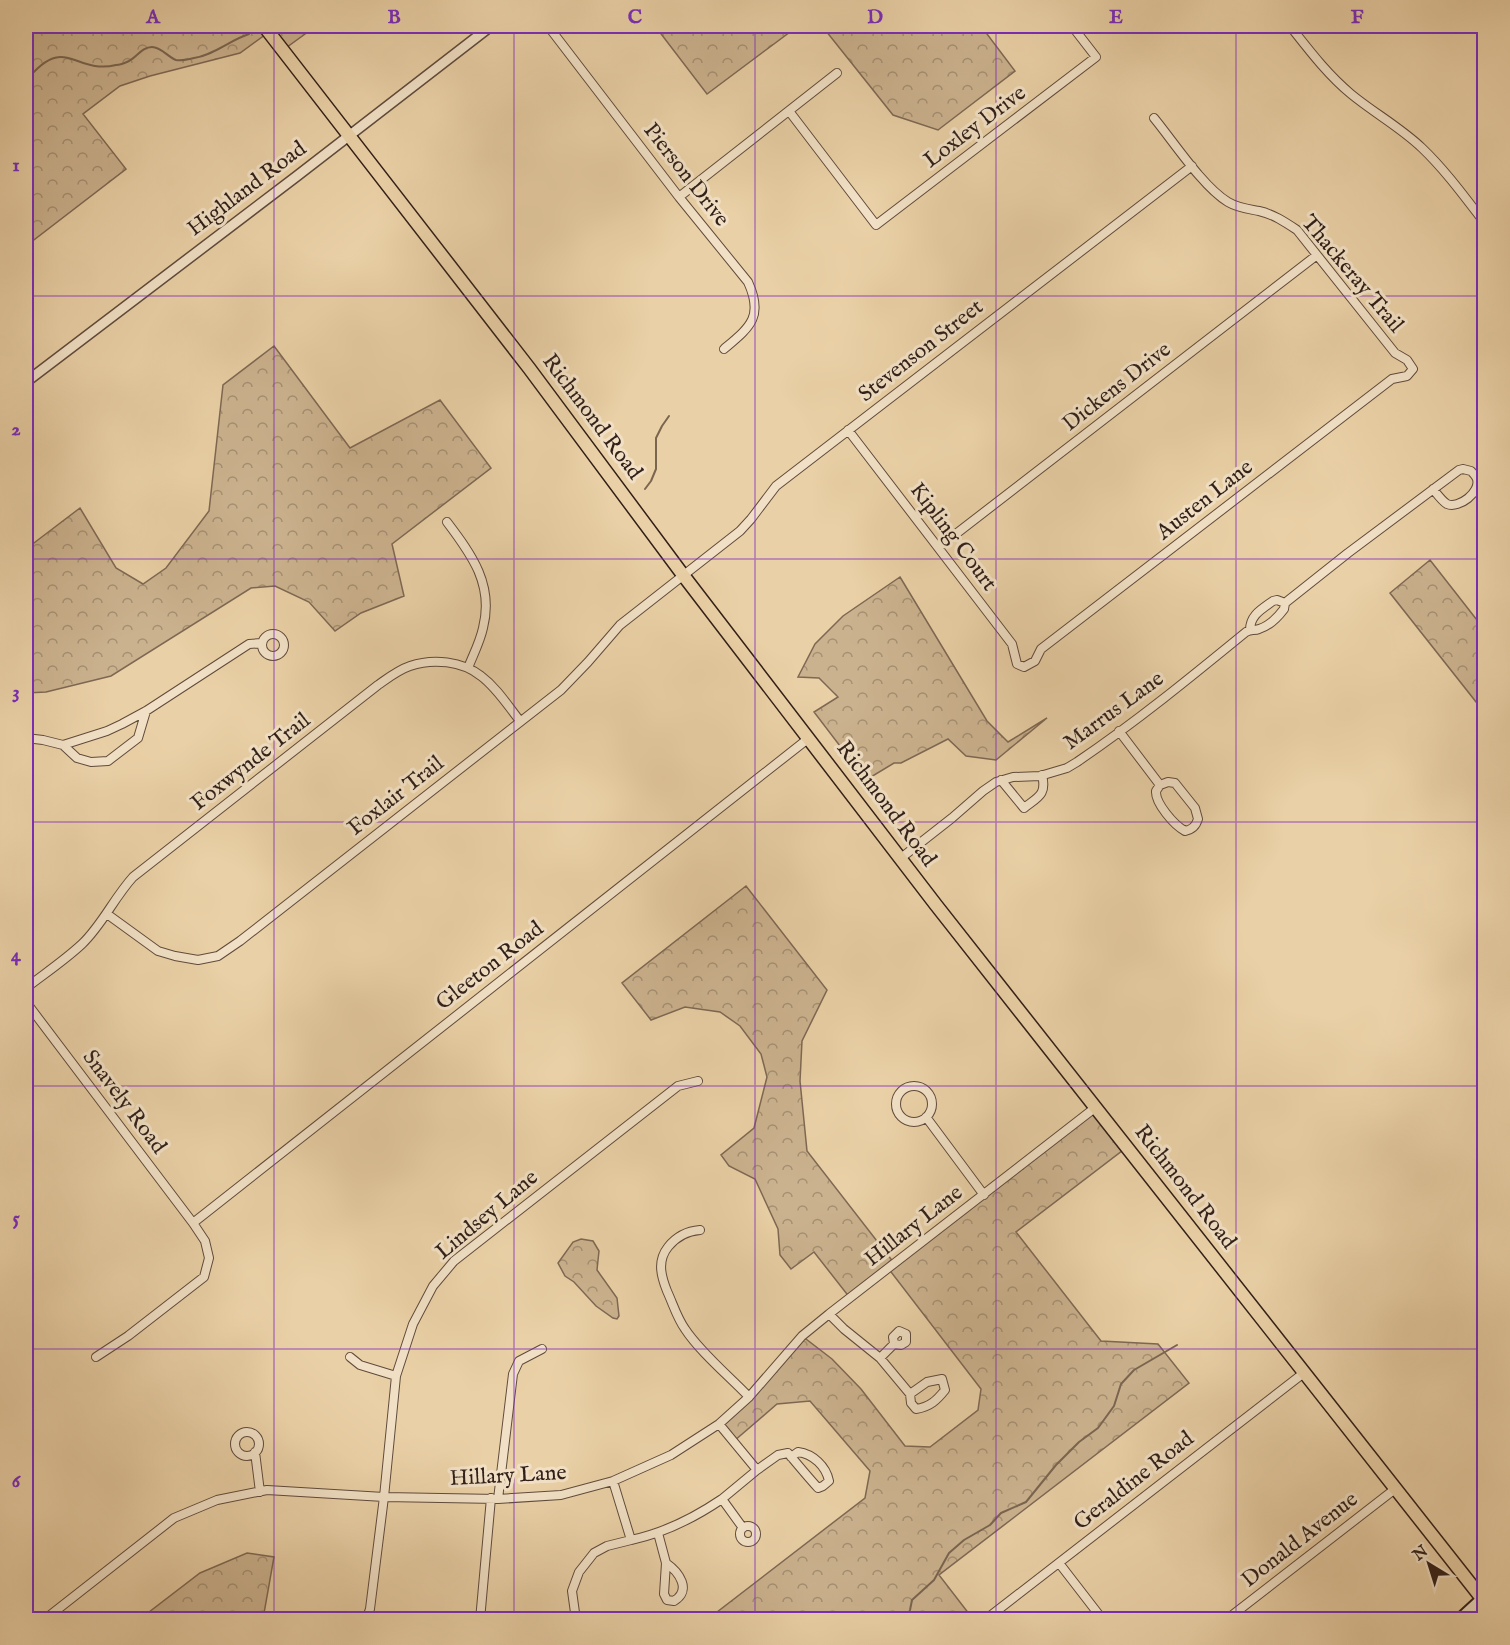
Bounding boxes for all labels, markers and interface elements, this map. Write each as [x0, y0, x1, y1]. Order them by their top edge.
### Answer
text: A [145, 5, 161, 30]
text: B [387, 5, 401, 30]
text: C [628, 5, 642, 30]
text: D [867, 5, 883, 30]
text: E [1109, 5, 1123, 30]
text: F [1351, 5, 1364, 30]
street label: Loxley Drive [918, 79, 1032, 175]
street label: Pierson Drive [637, 118, 735, 232]
street label: Highland Road [182, 135, 312, 243]
text: 1 [12, 153, 20, 178]
street label: Thackeray Trail [1295, 209, 1409, 339]
street label: Stevenson Street [853, 293, 990, 409]
street label: Dickens Drive [1057, 336, 1177, 438]
street label: Richmond Road [536, 349, 649, 486]
text: 2 [11, 417, 21, 442]
street label: Austen Lane [1150, 454, 1259, 547]
street label: Kipling Court [903, 477, 1003, 597]
street label: Marrus Lane [1058, 665, 1170, 757]
text: 3 [12, 680, 20, 705]
street label: Foxwynde Trail [186, 707, 316, 817]
street label: Richmond Road [830, 736, 943, 873]
street label: Foxlair Trail [342, 750, 450, 842]
street label: Gleeton Road [431, 915, 550, 1017]
text: 4 [11, 943, 22, 968]
street label: Snavely Road [76, 1044, 172, 1160]
street label: Richmond Road [1128, 1119, 1242, 1255]
street label: Lindsey Lane [430, 1164, 544, 1266]
street label: Hillary Lane [859, 1179, 969, 1273]
text: 5 [12, 1206, 20, 1231]
street label: Geraldine Road [1068, 1425, 1200, 1537]
street label: Hillary Lane [449, 1459, 567, 1493]
text: 6 [12, 1469, 22, 1494]
street label: Donald Avenue [1236, 1486, 1364, 1594]
north arrow [1399, 1534, 1459, 1594]
text: N [1409, 1542, 1433, 1567]

